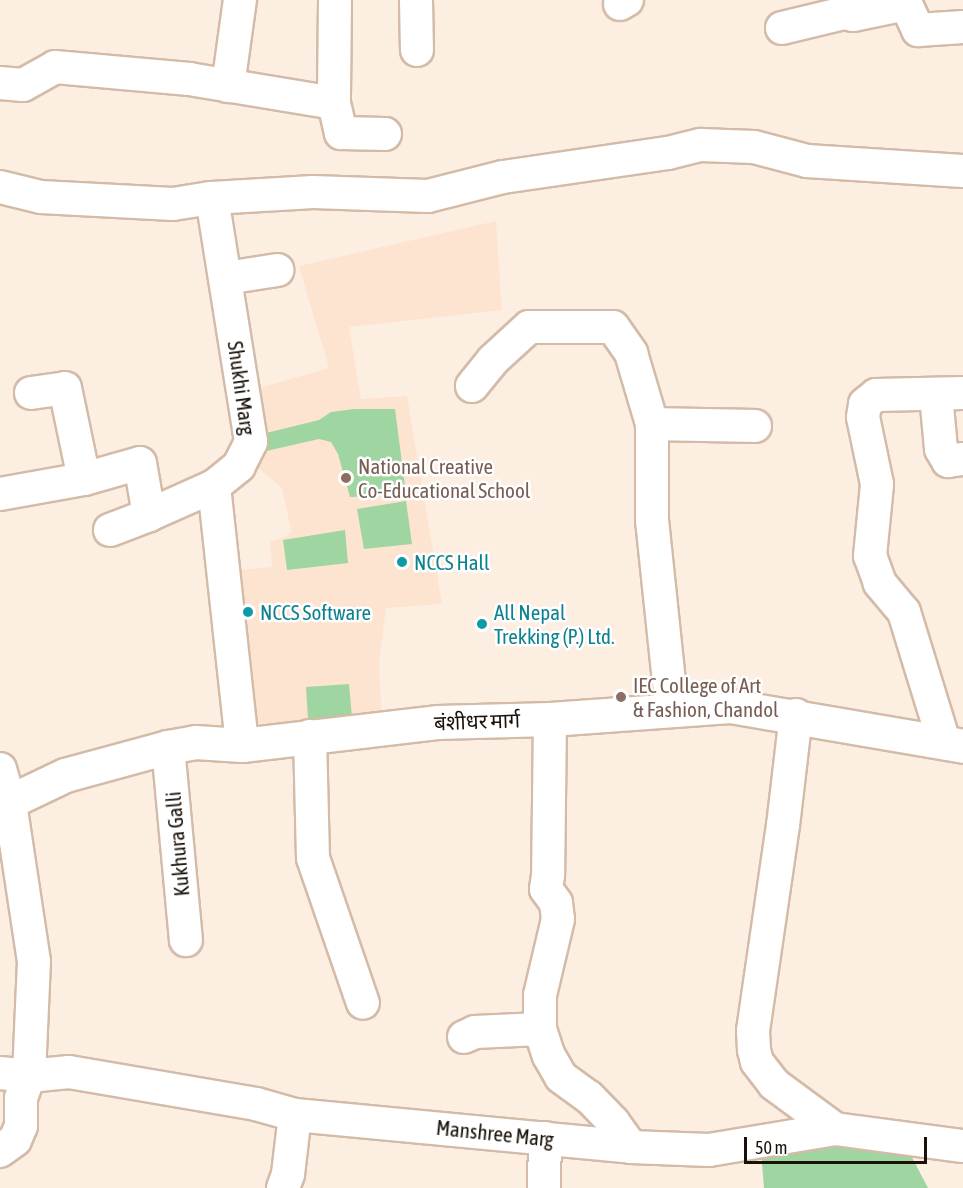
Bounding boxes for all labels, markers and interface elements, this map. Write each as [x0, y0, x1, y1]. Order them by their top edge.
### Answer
street label: Shukhi Marg [223, 339, 261, 437]
place label: National Creative Co-Educational School [358, 453, 530, 503]
marker: National Creative Co-Educational School [339, 471, 353, 485]
place label: NCCS Hall [414, 549, 490, 575]
marker: NCCS Hall [395, 555, 409, 569]
place label: NCCS Software [260, 599, 371, 625]
place label: All Nepal Trekking (P.) Ltd. [494, 599, 615, 649]
marker: NCCS Software [241, 605, 255, 619]
marker: All Nepal Trekking (P.) Ltd. [475, 617, 489, 631]
place label: IEC College of Art & Fashion, Chandol [633, 672, 779, 722]
marker: IEC College of Art & Fashion, Chandol [614, 690, 628, 704]
street label: बंशीधर मार्ग [434, 707, 520, 735]
street label: Kukhura Galli [160, 791, 194, 897]
street label: Manshree Marg [435, 1114, 555, 1152]
scale bar [747, 1125, 930, 1163]
text: 50 m [755, 1137, 787, 1158]

